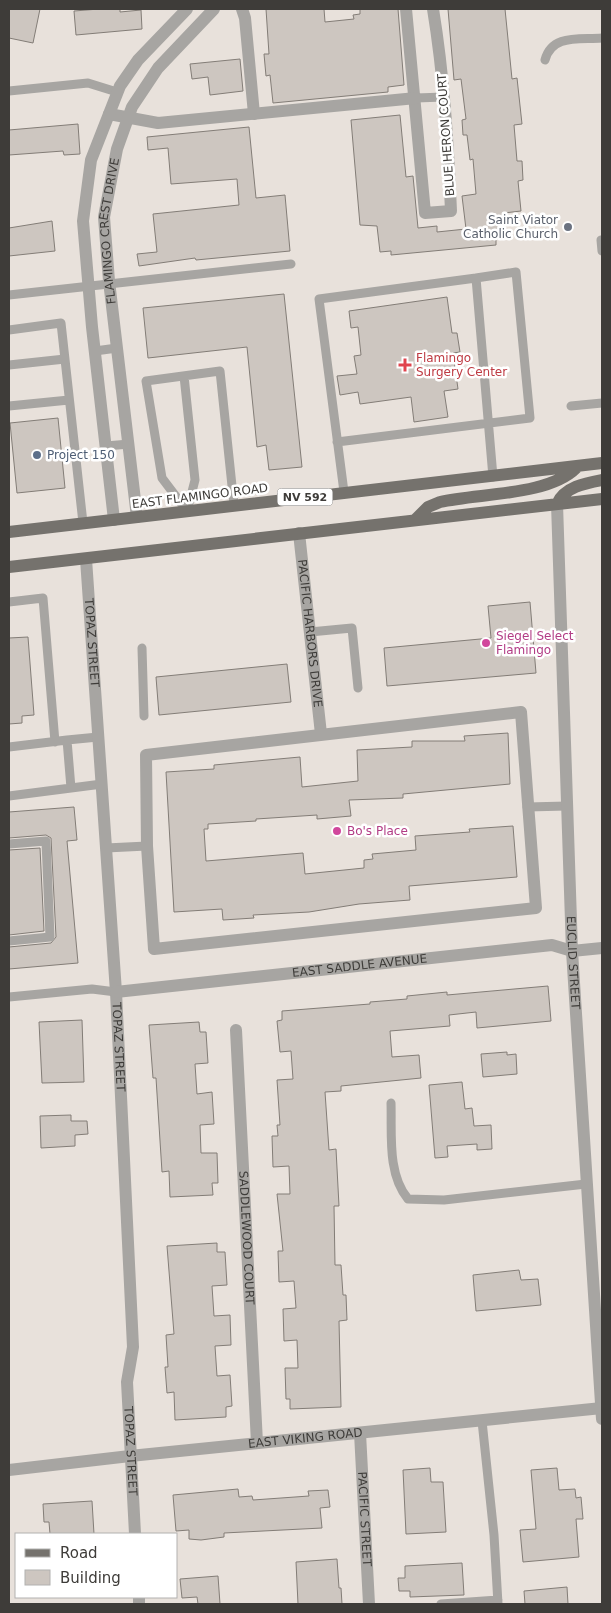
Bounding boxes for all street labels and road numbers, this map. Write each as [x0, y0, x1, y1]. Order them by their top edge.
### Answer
street label: BLUE HERON COURT [435, 72, 457, 197]
street label: FLAMINGO CREST DRIVE [96, 157, 122, 305]
street label: EAST FLAMINGO ROAD [131, 481, 269, 511]
road number: NV 592 [278, 488, 332, 506]
street label: PACIFIC HARBORS DRIVE [295, 559, 325, 708]
street label: TOPAZ STREET [82, 597, 102, 689]
street label: EUCLID STREET [564, 916, 583, 1011]
street label: EAST SADDLE AVENUE [291, 951, 428, 980]
street label: TOPAZ STREET [109, 1001, 128, 1093]
street label: SADDLEWOOD COURT [236, 1170, 257, 1306]
street label: TOPAZ STREET [121, 1405, 140, 1497]
street label: EAST VIKING ROAD [247, 1425, 363, 1451]
street label: PACIFIC STREET [355, 1471, 374, 1567]

